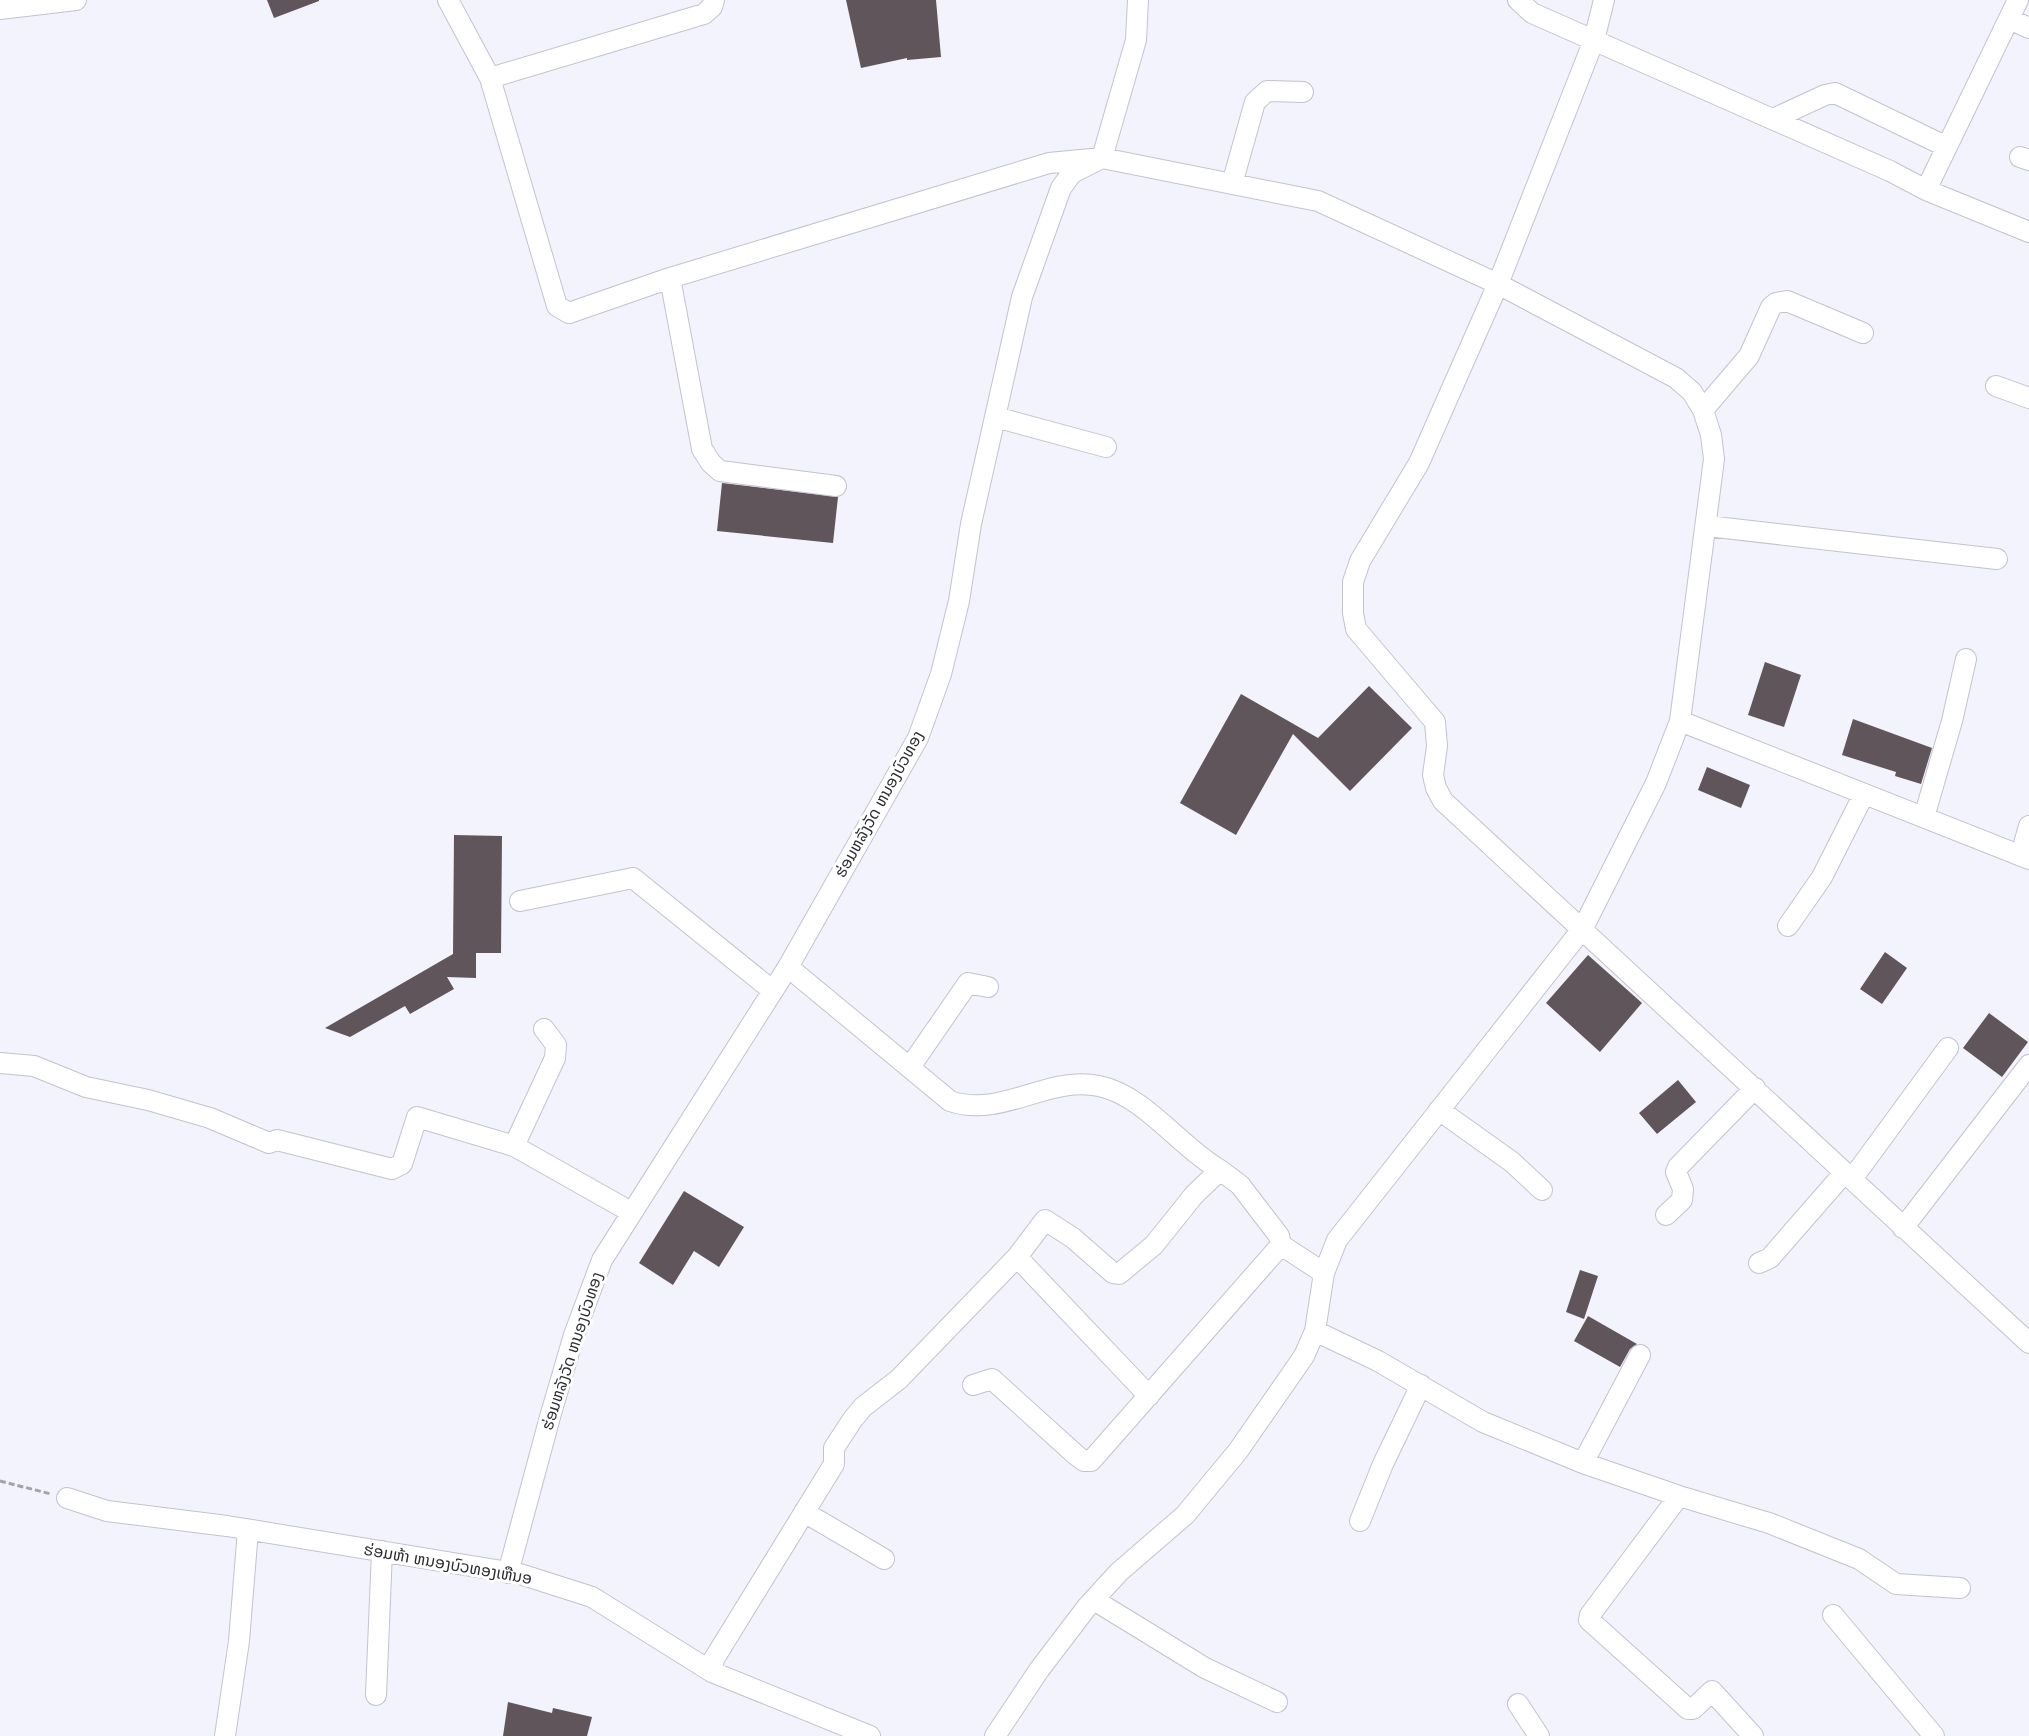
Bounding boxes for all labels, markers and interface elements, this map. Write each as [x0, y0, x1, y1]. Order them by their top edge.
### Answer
street label: ຮ່ອມຫລັງວັດ ຫນອງບົວທອງ [832, 728, 926, 880]
street label: ຮ່ອມຫລັງວັດ ຫນອງບົວທອງ [538, 1270, 606, 1432]
street label: ຮ່ອມຫ້າ ຫນອງບົວທອງເຫືນອ [363, 1541, 533, 1587]

